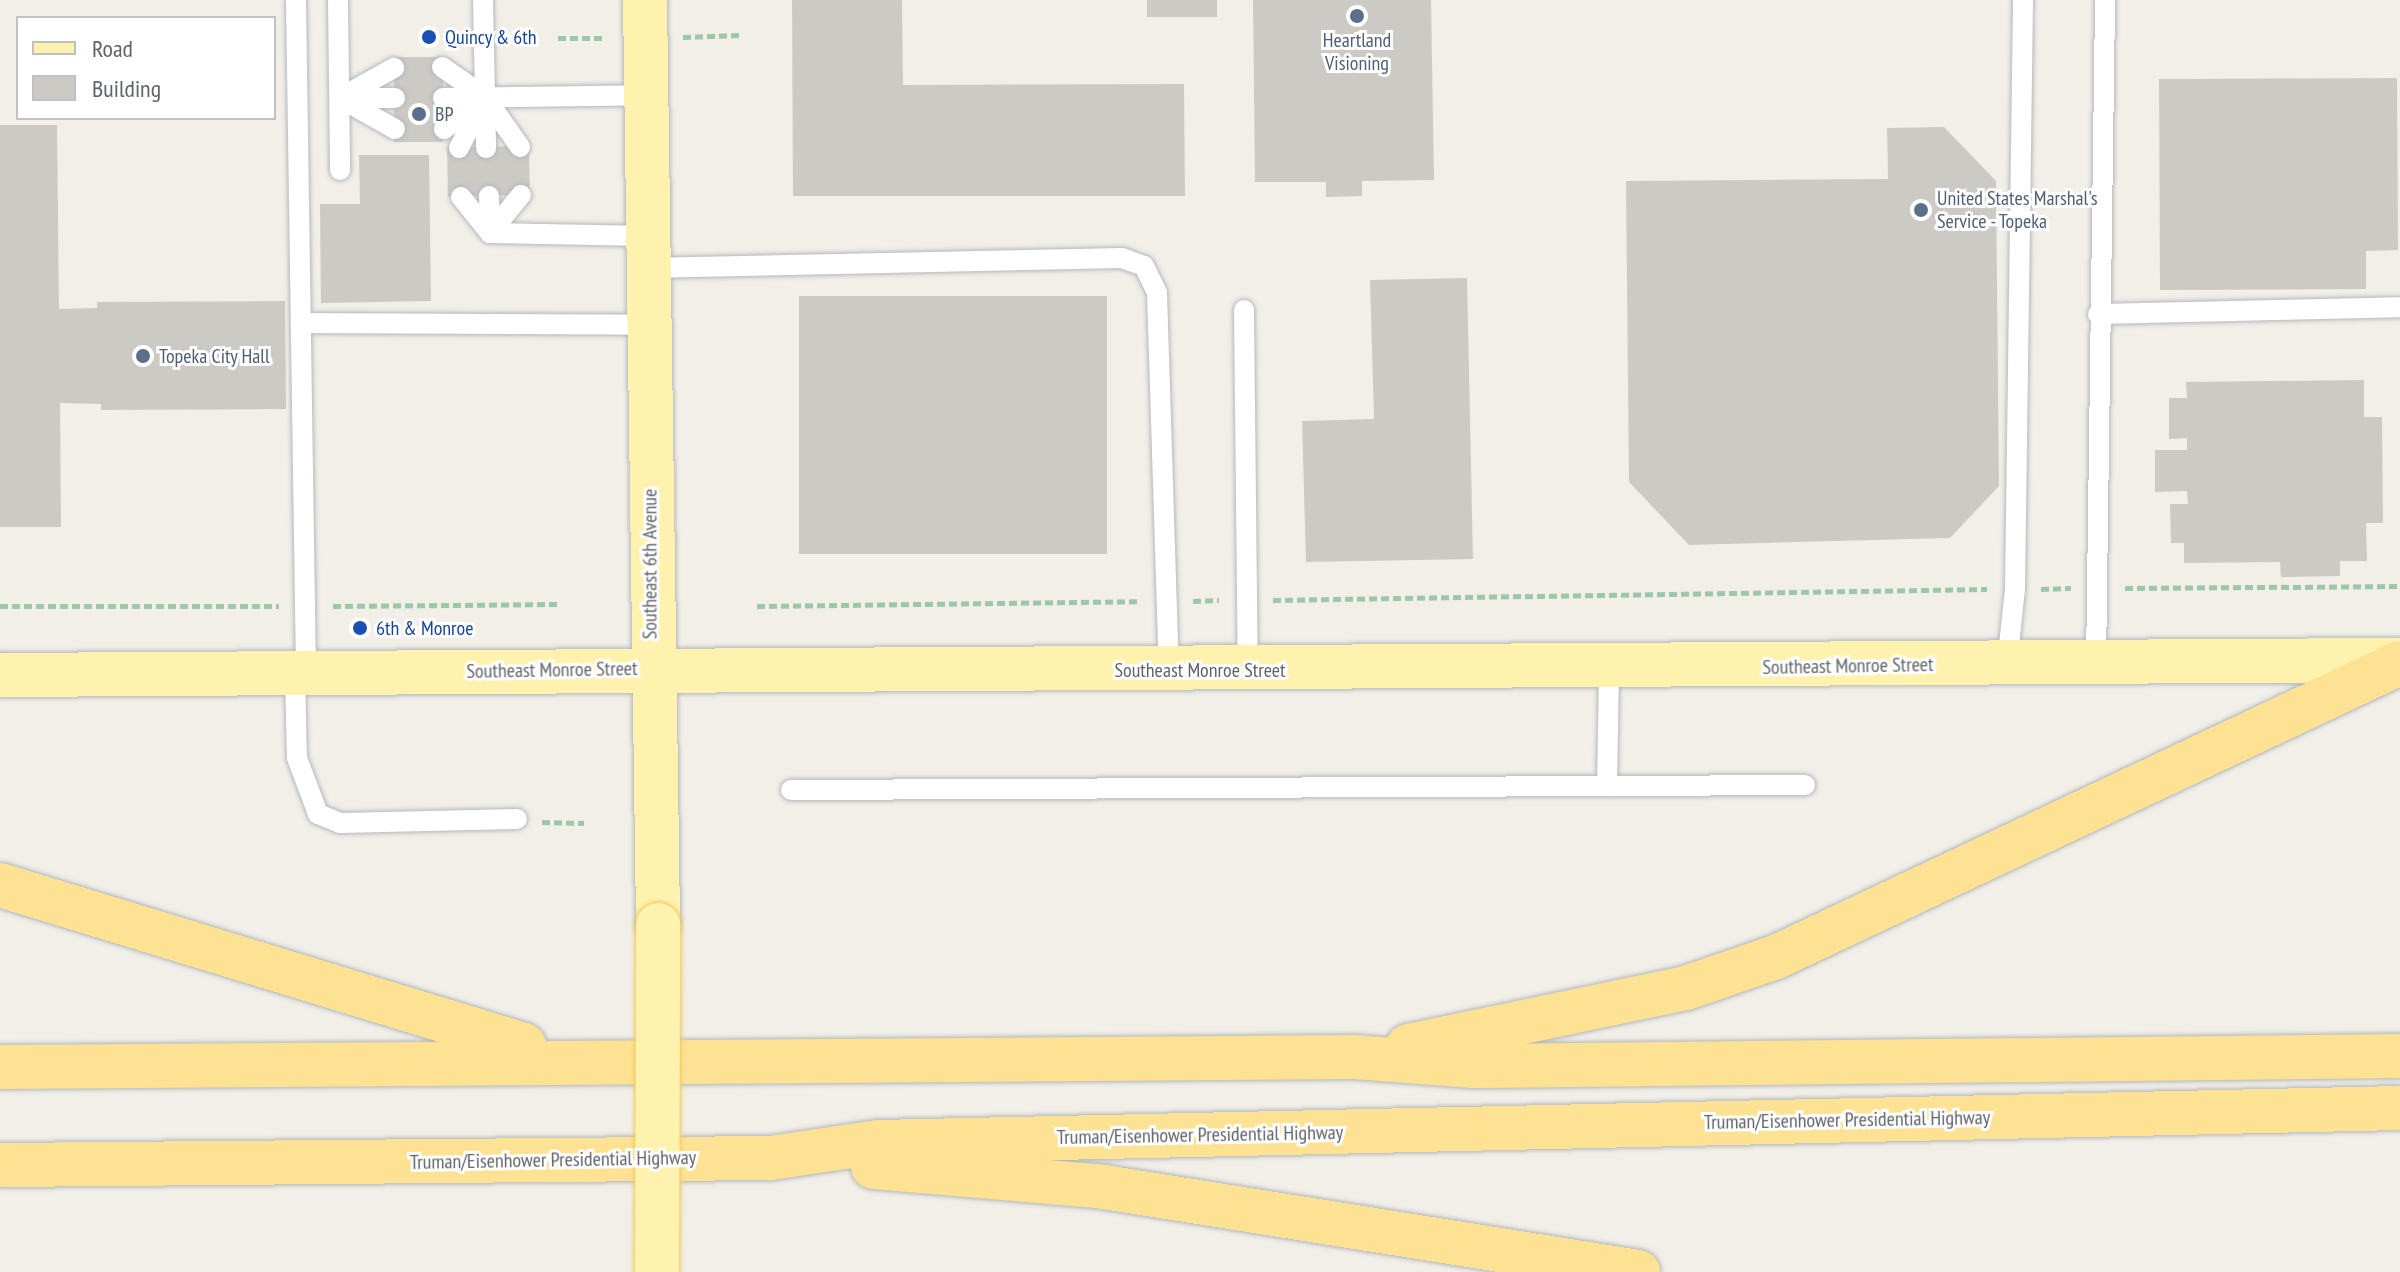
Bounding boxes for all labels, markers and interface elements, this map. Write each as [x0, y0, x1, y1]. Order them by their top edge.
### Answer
marker: Heartland Visioning [1348, 7, 1366, 25]
legend [16, 16, 276, 120]
place label: Quincy & 6th [445, 25, 537, 49]
marker: Quincy & 6th [420, 28, 438, 46]
place label: Heartland Visioning [1323, 28, 1391, 75]
text: Road [92, 33, 133, 64]
text: Building [92, 73, 161, 104]
place label: BP [435, 102, 453, 126]
marker: BP [410, 105, 428, 123]
place label: United States Marshal's Service - Topeka [1937, 186, 2097, 233]
marker: United States Marshal's Service - Topeka [1912, 201, 1930, 219]
place label: Topeka City Hall [159, 344, 270, 368]
marker: Topeka City Hall [134, 347, 152, 365]
street label: Southeast 6th Avenue [638, 488, 662, 640]
place label: 6th & Monroe [376, 616, 473, 640]
marker: 6th & Monroe [351, 619, 369, 637]
street label: Southeast Monroe Street [1762, 653, 1934, 679]
street label: Southeast Monroe Street [466, 657, 638, 683]
street label: Southeast Monroe Street [1114, 658, 1286, 682]
street label: Truman/Eisenhower Presidential Highway [1704, 1106, 1990, 1134]
street label: Truman/Eisenhower Presidential Highway [1057, 1121, 1343, 1149]
street label: Truman/Eisenhower Presidential Highway [410, 1146, 696, 1174]

